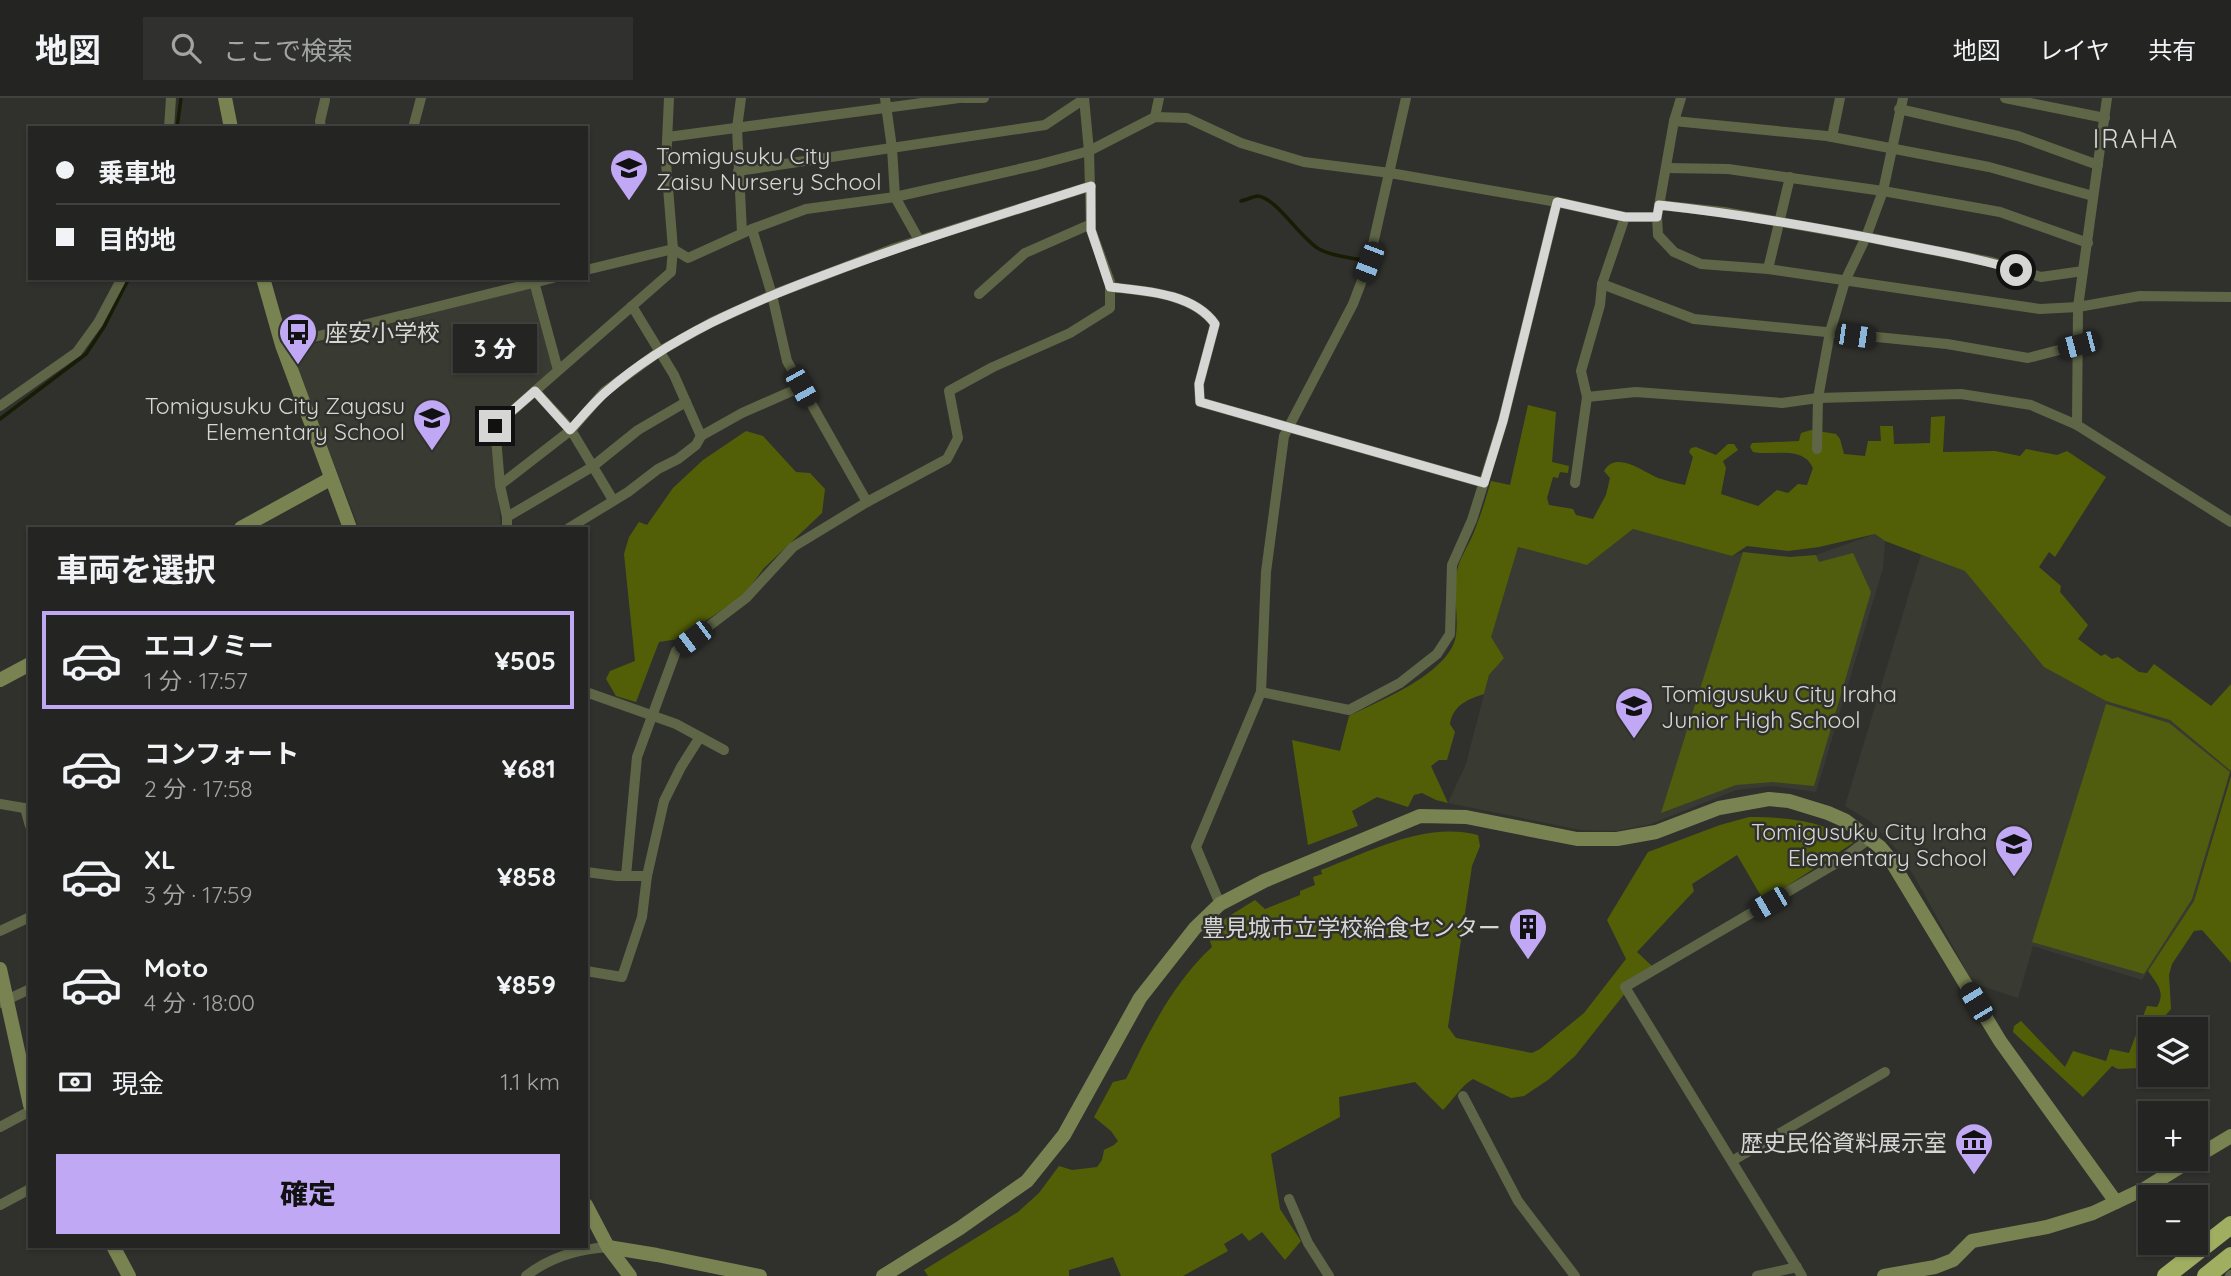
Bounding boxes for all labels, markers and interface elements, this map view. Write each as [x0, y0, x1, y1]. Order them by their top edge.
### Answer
search box [143, 17, 633, 80]
text: 地図 [35, 29, 101, 70]
icon: search [167, 29, 205, 67]
text: ここで検索 [223, 34, 353, 67]
text: 地図 [1953, 35, 2001, 65]
text: レイヤ [2039, 35, 2110, 65]
text: 共有 [2148, 35, 2196, 65]
district label: IRAHA [2093, 122, 2179, 155]
place label: Tomigusuku City Zaisu Nursery School [656, 141, 881, 196]
school or university icon: Tomigusuku City Zaisu Nursery School [608, 147, 650, 202]
text: 乗車地 [98, 156, 176, 189]
text: 目的地 [98, 223, 176, 256]
car [1352, 239, 1387, 285]
route start [2000, 254, 2032, 286]
bus stop icon: 座安小学校 [277, 311, 319, 366]
place label: 座安小学校 [325, 318, 440, 347]
car [1833, 323, 1878, 349]
callout: 3 分 [453, 324, 537, 374]
car [2055, 329, 2102, 361]
text: 3 分 [474, 334, 516, 363]
car [782, 364, 821, 410]
place label: Tomigusuku City Zayasu Elementary School [145, 391, 405, 446]
school or university icon: Tomigusuku City Zayasu Elementary School [411, 397, 453, 452]
route end [479, 410, 511, 442]
text: 車両を選択 [56, 549, 216, 589]
car [670, 617, 717, 659]
icon: car [60, 629, 123, 692]
text: エコノミー [144, 629, 274, 662]
text: ¥505 [495, 644, 556, 677]
text: 1 分 · 17:57 [144, 666, 248, 695]
place label: Tomigusuku City Iraha Junior High School [1661, 679, 1897, 734]
school or university icon: Tomigusuku City Iraha Junior High School [1613, 685, 1655, 740]
icon: car [60, 737, 123, 800]
text: コンフォート [144, 737, 299, 770]
text: ¥681 [502, 752, 556, 785]
text: 2 分 · 17:58 [144, 774, 253, 803]
place label: Tomigusuku City Iraha Elementary School [1751, 817, 1987, 872]
school or university icon: Tomigusuku City Iraha Elementary School [1993, 823, 2035, 878]
text: XL [144, 843, 176, 876]
icon: car [60, 845, 123, 908]
text: ¥858 [497, 860, 556, 893]
text: 3 分 · 17:59 [144, 880, 252, 909]
car [1746, 883, 1793, 923]
building icon: 豊見城市立学校給食センター [1507, 906, 1549, 961]
place label: 豊見城市立学校給食センター [1202, 913, 1501, 942]
text: Moto [144, 951, 208, 984]
icon: car [60, 953, 123, 1016]
text: ¥859 [497, 968, 556, 1001]
car [1957, 979, 1996, 1025]
text: 4 分 · 18:00 [144, 988, 255, 1017]
map controls [2138, 1017, 2208, 1255]
button: layers [2138, 1017, 2208, 1087]
icon: cash [56, 1063, 94, 1101]
text: 現金 [112, 1067, 164, 1100]
text: 1.1 km [500, 1067, 560, 1096]
button: + [2138, 1101, 2208, 1171]
museum icon: 歴史民俗資料展示室 [1953, 1121, 1995, 1176]
place label: 歴史民俗資料展示室 [1740, 1128, 1947, 1157]
button: 確定 [56, 1154, 560, 1234]
button: − [2138, 1185, 2208, 1255]

